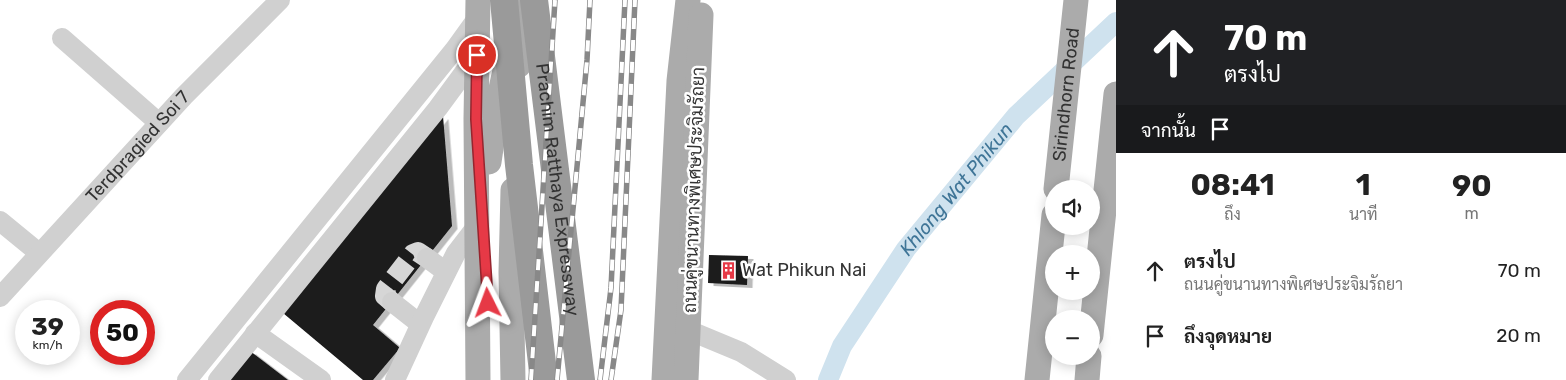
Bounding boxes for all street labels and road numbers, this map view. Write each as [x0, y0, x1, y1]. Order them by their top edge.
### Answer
street label: Sirindhorn Road [1048, 26, 1084, 163]
street label: Prachim Ratthaya Expressway [531, 62, 584, 317]
street label: ถนนคู่ขนานทางพิเศษประจิมรัถยา [678, 67, 711, 314]
street label: Terdpragied Soi 7 [81, 86, 194, 207]

